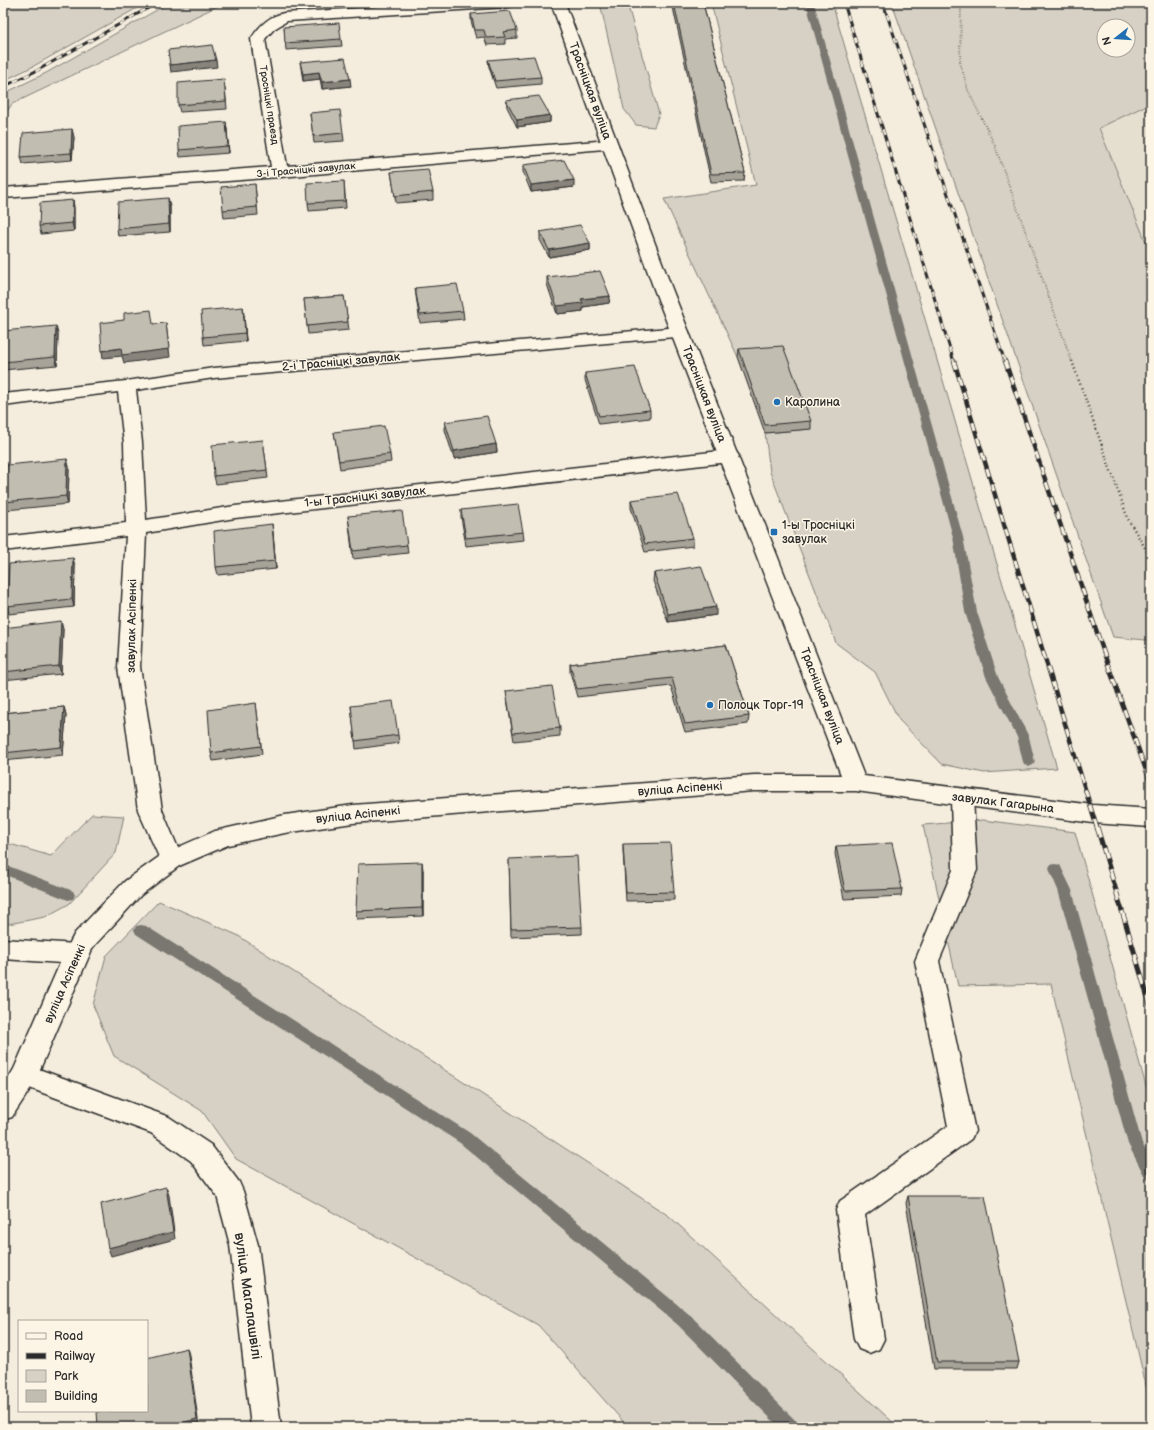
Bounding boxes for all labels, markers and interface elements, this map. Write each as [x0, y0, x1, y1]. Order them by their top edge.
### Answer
north arrow [1096, 18, 1136, 58]
text: N [1099, 35, 1114, 47]
street label: Трасніцкая вуліца [565, 40, 615, 142]
street label: Тросніцкі праезд [257, 65, 281, 145]
street label: 3-і Трасніцкі завулак [256, 160, 357, 180]
street label: Трасніцкая вуліца [679, 343, 729, 445]
street label: 2-і Трасніцкі завулак [281, 349, 401, 375]
place label: Каролина [785, 395, 840, 410]
marker: Каролина [772, 397, 782, 407]
street label: 1-ы Трасніцкі завулак [304, 483, 427, 511]
place label: 1-ы Тросніцкі завулак [782, 518, 855, 547]
marker: 1-ы Тросніцкі завулак [769, 527, 779, 537]
street label: завулак Асіпенкі [124, 579, 140, 673]
street label: Трасніцкая вуліца [797, 645, 847, 747]
place label: Полоцк Торг-19 [718, 698, 804, 713]
marker: Полоцк Торг-19 [705, 700, 715, 710]
street label: вуліца Асіпенкі [637, 779, 723, 799]
street label: завулак Гагарына [951, 789, 1055, 817]
street label: вуліца Асіпенкі [315, 803, 401, 827]
street label: вуліца Асіпенкі [41, 942, 89, 1026]
street label: вуліца Магалашвілі [231, 1231, 265, 1361]
legend [18, 1320, 148, 1412]
text: Road [54, 1329, 83, 1344]
text: Railway [54, 1349, 96, 1364]
text: Park [54, 1369, 78, 1384]
text: Building [54, 1389, 98, 1404]

